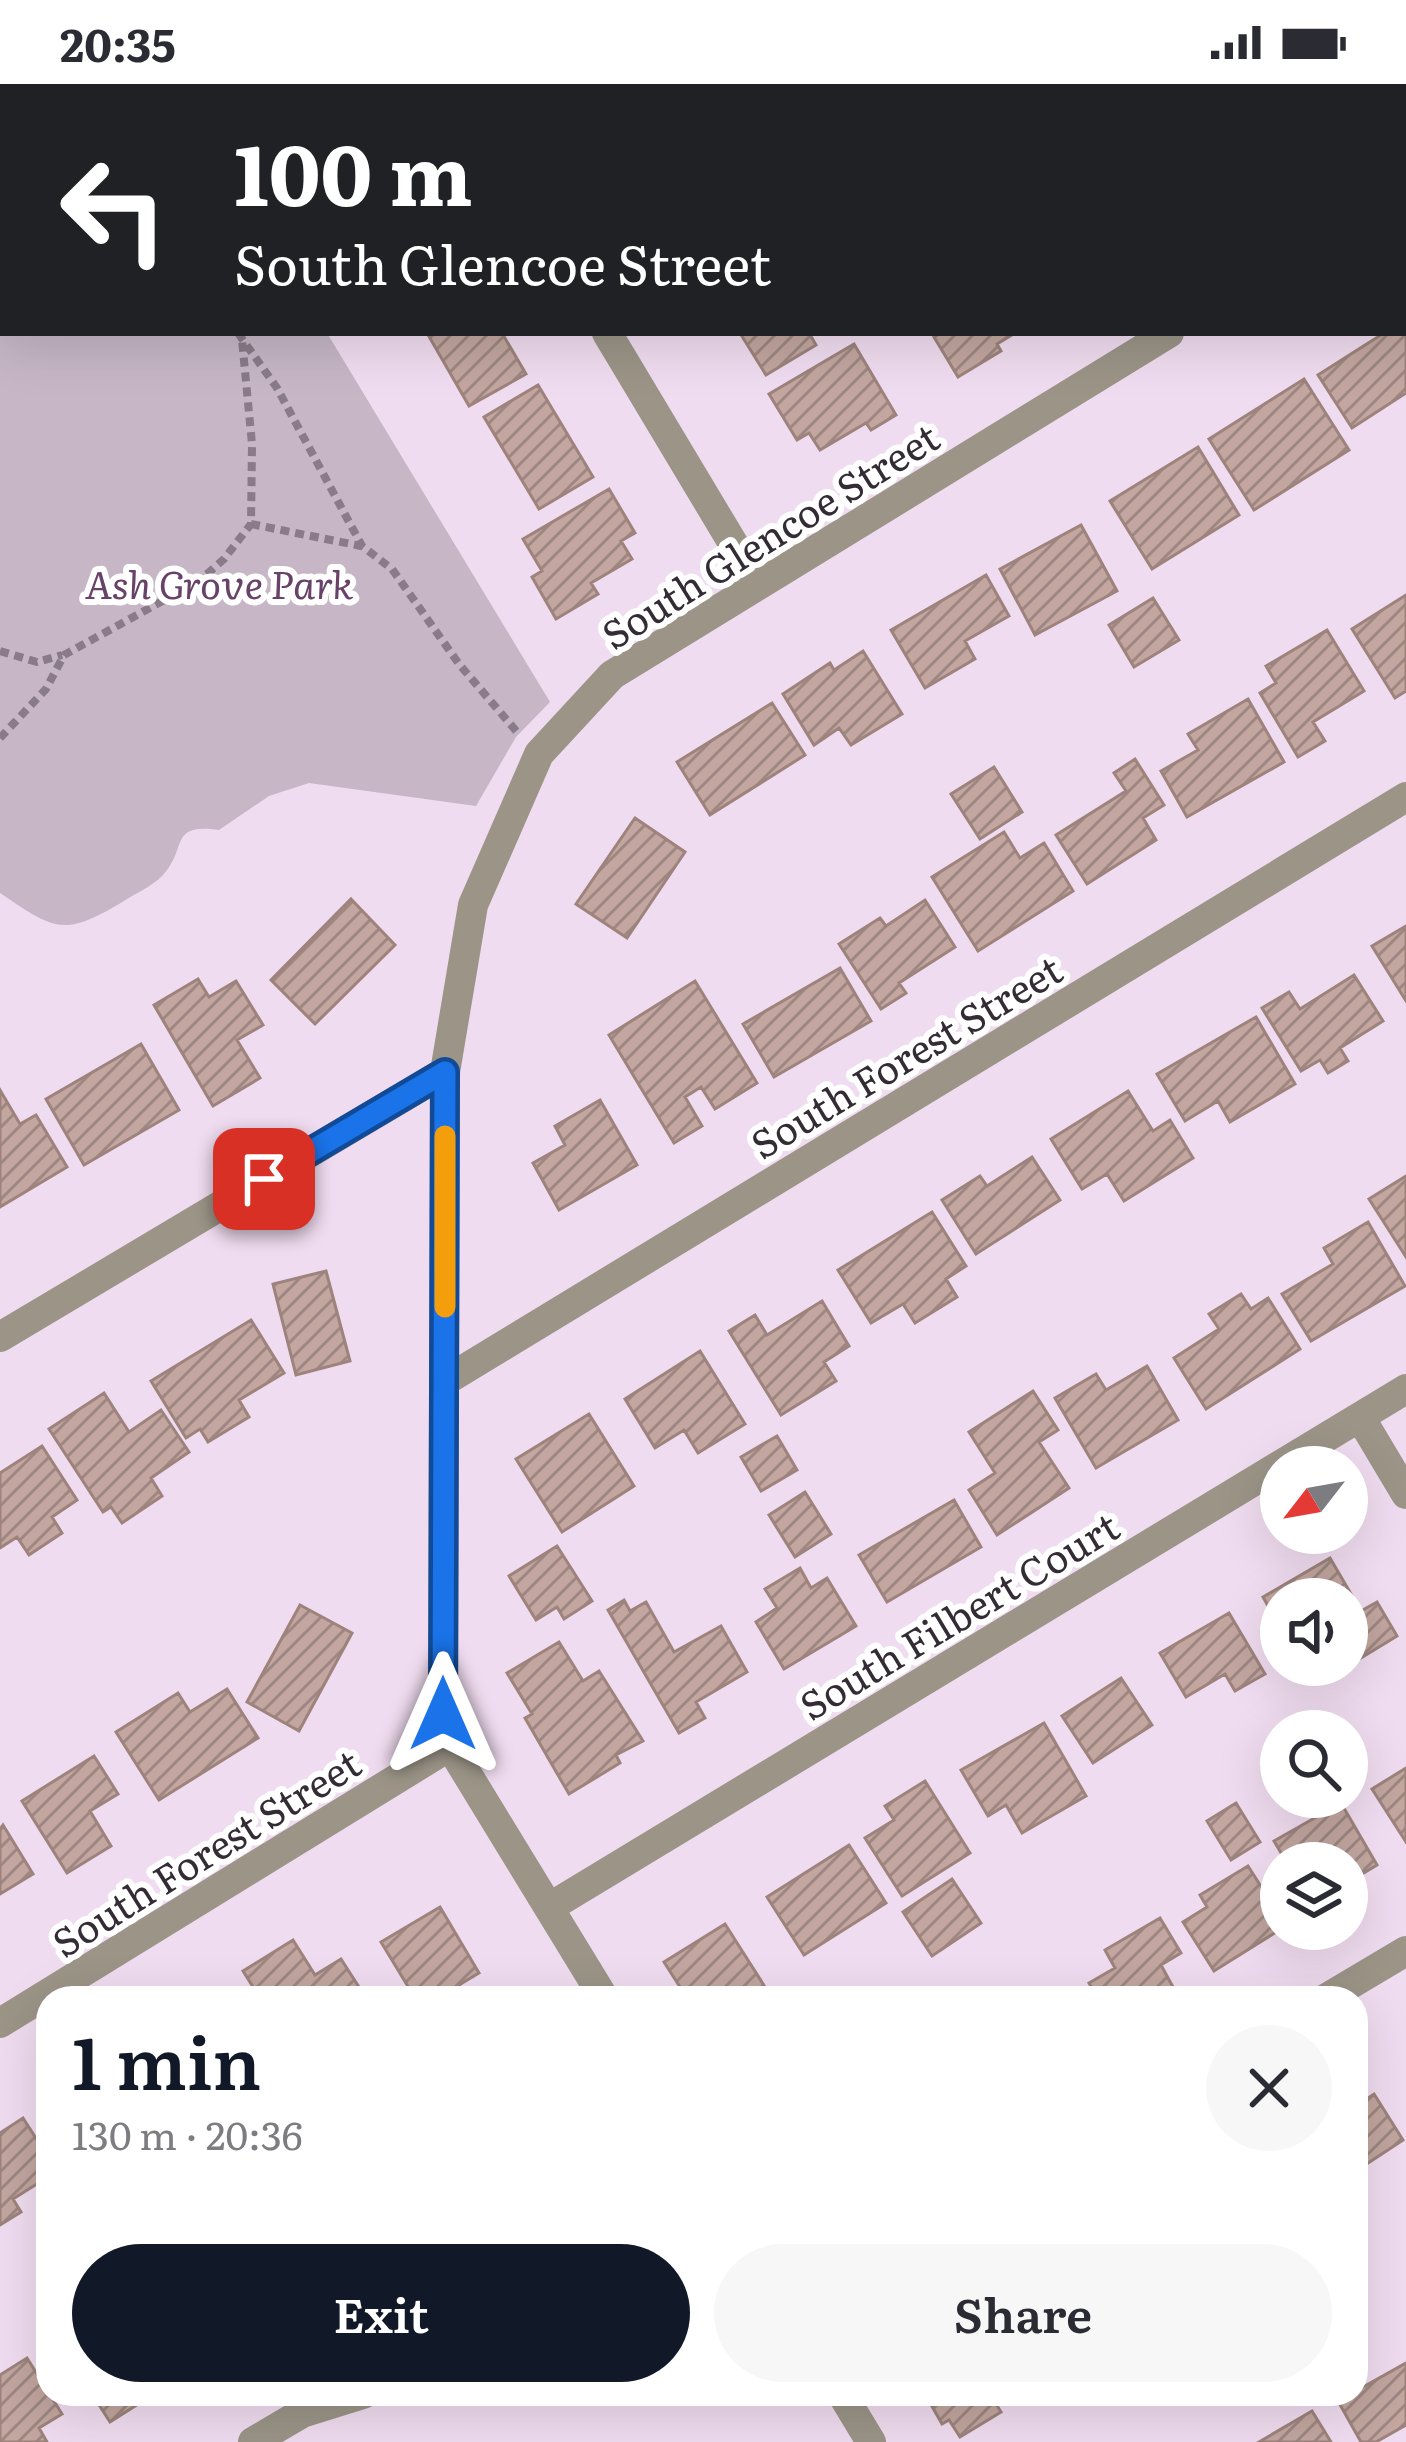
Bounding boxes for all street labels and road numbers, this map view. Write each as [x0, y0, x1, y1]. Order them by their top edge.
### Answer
street label: South Glencoe Street [589, 406, 949, 661]
street label: South Forest Street [738, 939, 1072, 1171]
street label: South Filbert Court [787, 1495, 1129, 1732]
street label: South Forest Street [40, 1733, 371, 1969]

